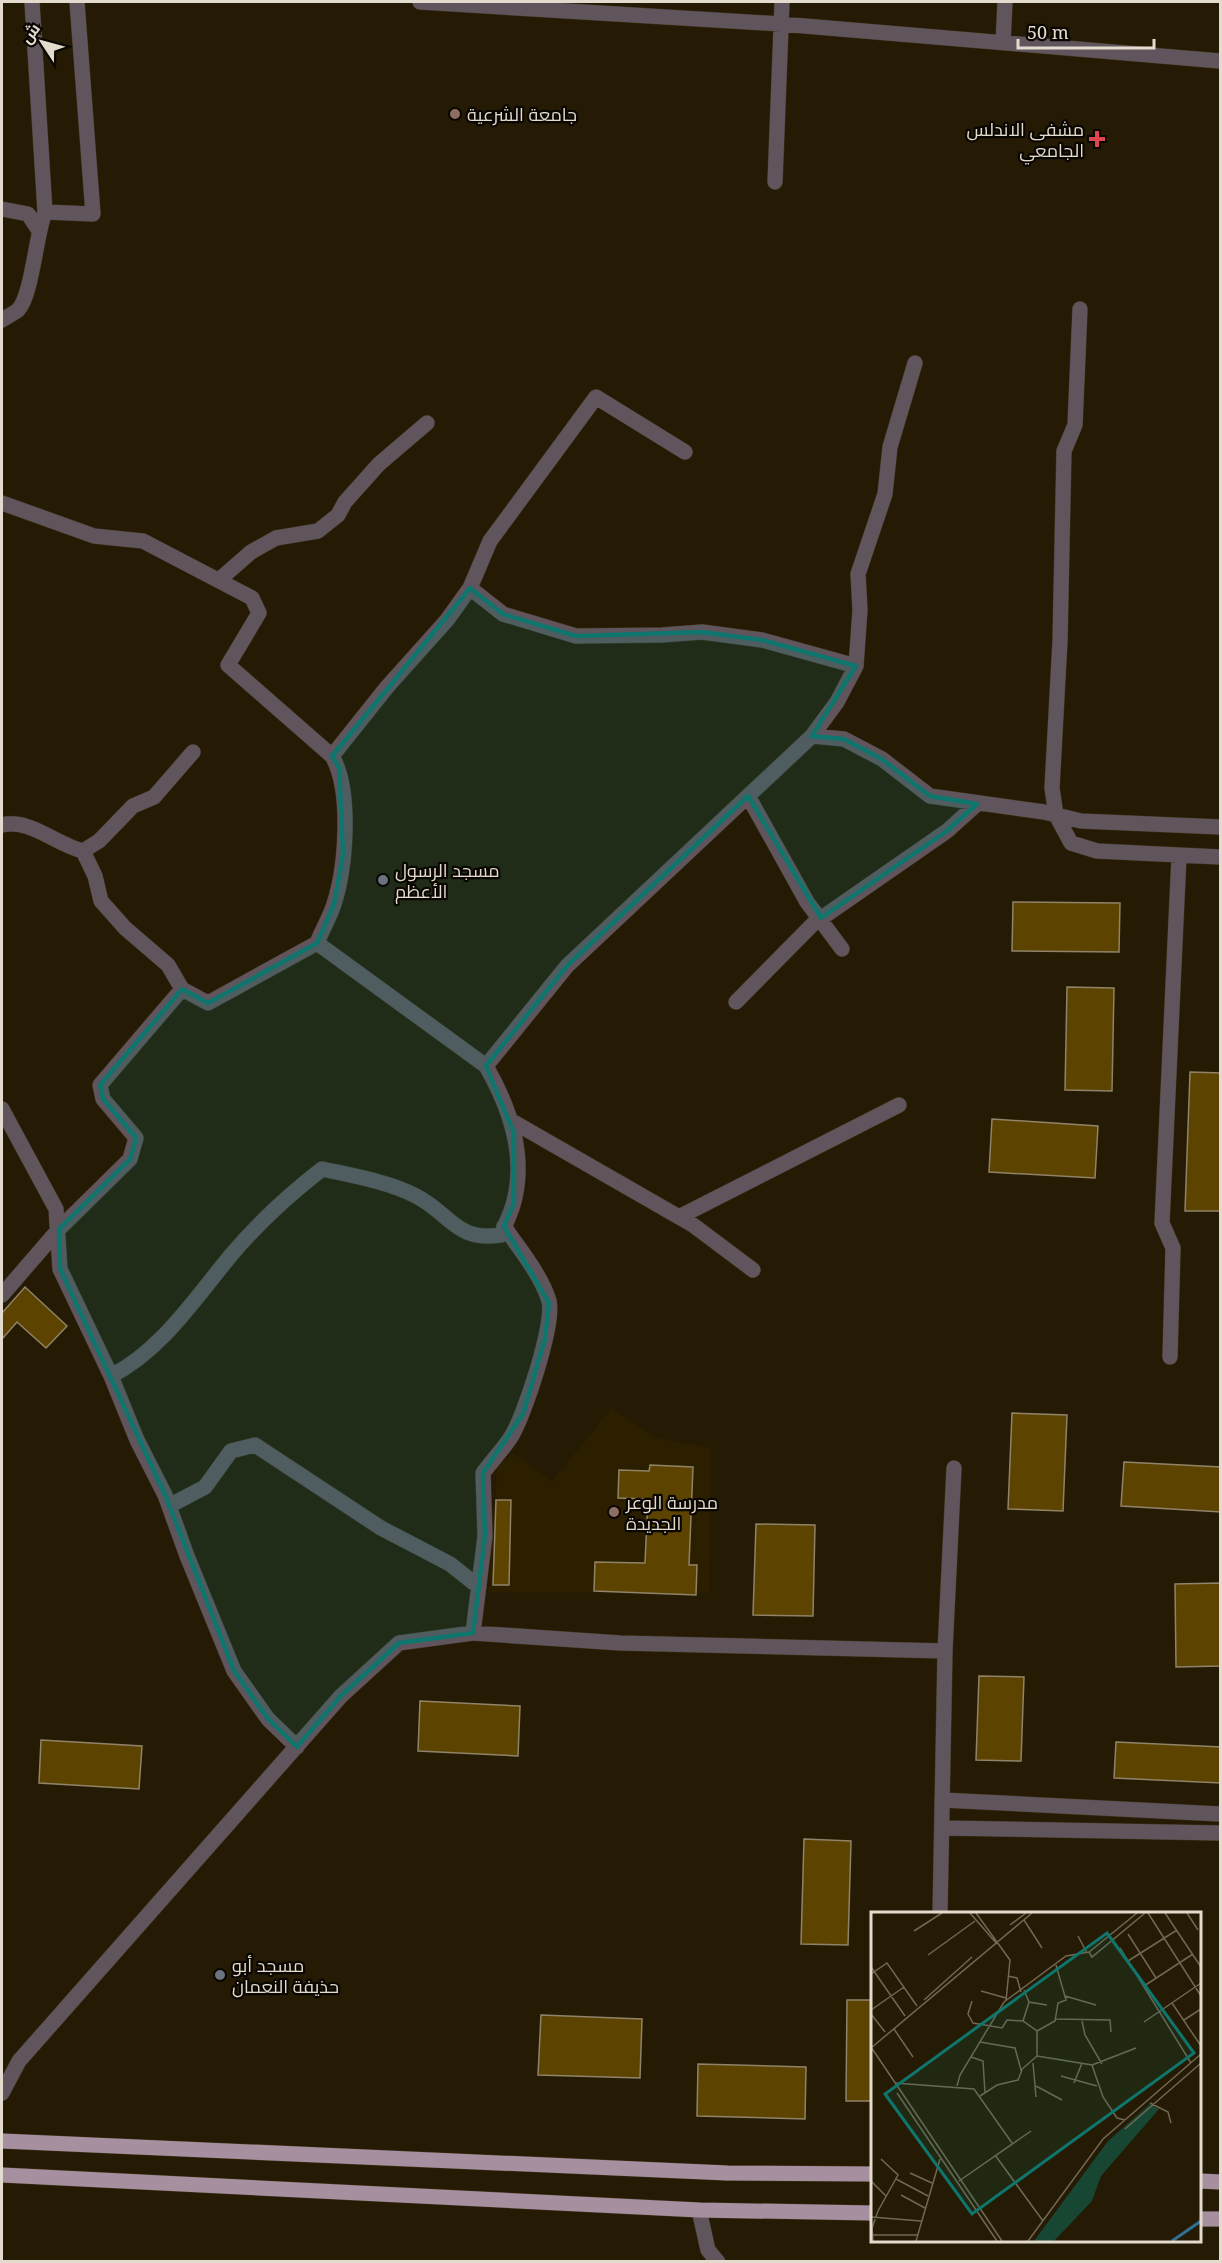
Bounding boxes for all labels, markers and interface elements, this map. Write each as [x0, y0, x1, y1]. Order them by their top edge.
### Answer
north arrow [12, 12, 72, 72]
scale bar [1018, 12, 1154, 50]
text: ش [15, 18, 45, 48]
text: 50 m [1027, 20, 1069, 44]
place label: جامعة الشرعية [467, 102, 577, 126]
marker: جامعة الشرعية [448, 107, 462, 121]
place label: مشفى الاندلس الجامعي [967, 117, 1084, 165]
marker: مشفى الاندلس الجامعي [1088, 130, 1106, 148]
place label: مسجد الرسول الأعظم [395, 858, 500, 904]
marker: مسجد الرسول الأعظم [376, 873, 390, 887]
place label: مدرسة الوعر الجديدة [625, 1490, 718, 1535]
marker: مدرسة الوعر الجديدة [607, 1505, 621, 1519]
inset map [871, 1912, 1201, 2242]
place label: مسجد أبو حذيفة النعمان [232, 1953, 339, 1998]
marker: مسجد أبو حذيفة النعمان [213, 1968, 227, 1982]

